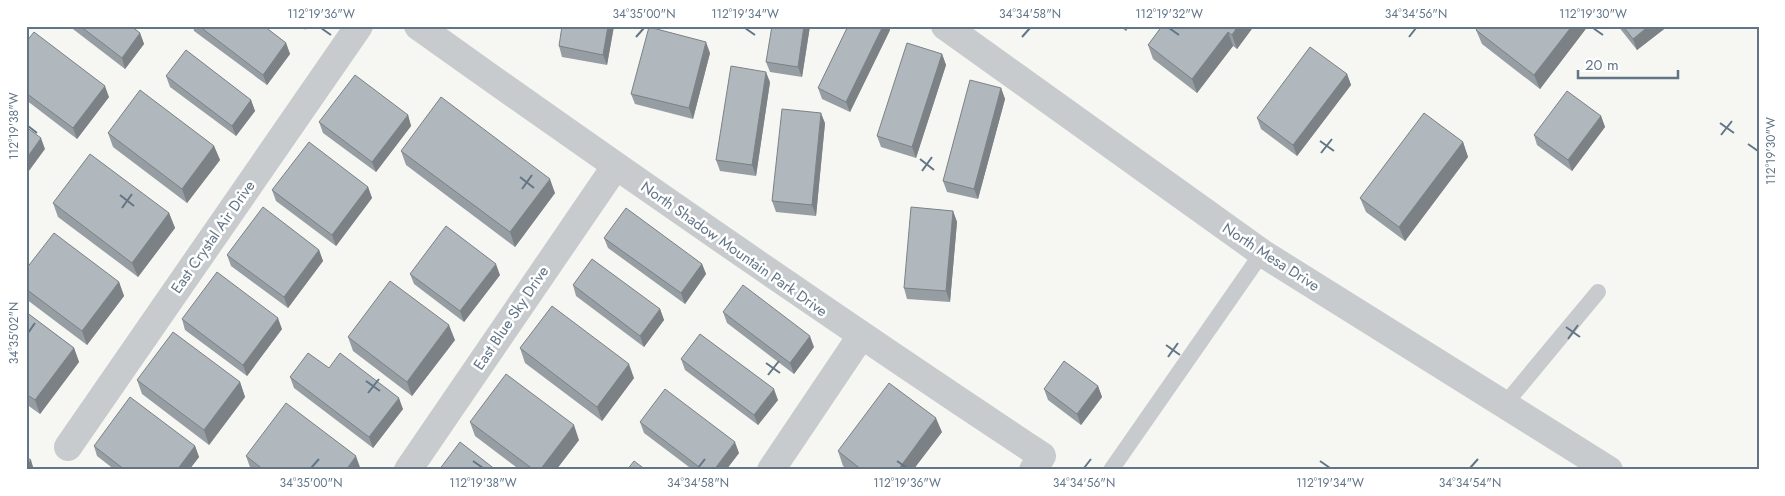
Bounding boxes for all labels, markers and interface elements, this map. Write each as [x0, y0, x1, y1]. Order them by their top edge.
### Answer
text: 112°19'36"W [287, 5, 355, 23]
text: 34°35'00"N [613, 5, 675, 23]
text: 112°19'34"W [711, 5, 779, 23]
text: 34°34'58"N [999, 5, 1061, 23]
text: 112°19'32"W [1135, 5, 1203, 23]
text: 34°34'56"N [1385, 5, 1447, 23]
text: 112°19'30"W [1559, 5, 1627, 23]
scale bar [1578, 48, 1678, 80]
text: 20 m [1585, 54, 1619, 76]
text: 112°19'38"W [5, 92, 23, 160]
text: 112°19'30"W [1762, 117, 1780, 185]
street label: East Crystal Air Drive [166, 176, 261, 298]
street label: North Shadow Mountain Park Drive [636, 176, 832, 322]
street label: North Mesa Drive [1218, 217, 1324, 297]
street label: East Blue Sky Drive [468, 261, 554, 374]
text: 34°35'02"N [5, 302, 23, 364]
text: 34°35'00"N [280, 474, 342, 492]
text: 112°19'38"W [449, 474, 517, 492]
text: 34°34'58"N [667, 474, 729, 492]
text: 112°19'36"W [873, 474, 941, 492]
text: 34°34'56"N [1053, 474, 1115, 492]
text: 112°19'34"W [1296, 474, 1364, 492]
text: 34°34'54"N [1439, 474, 1501, 492]

